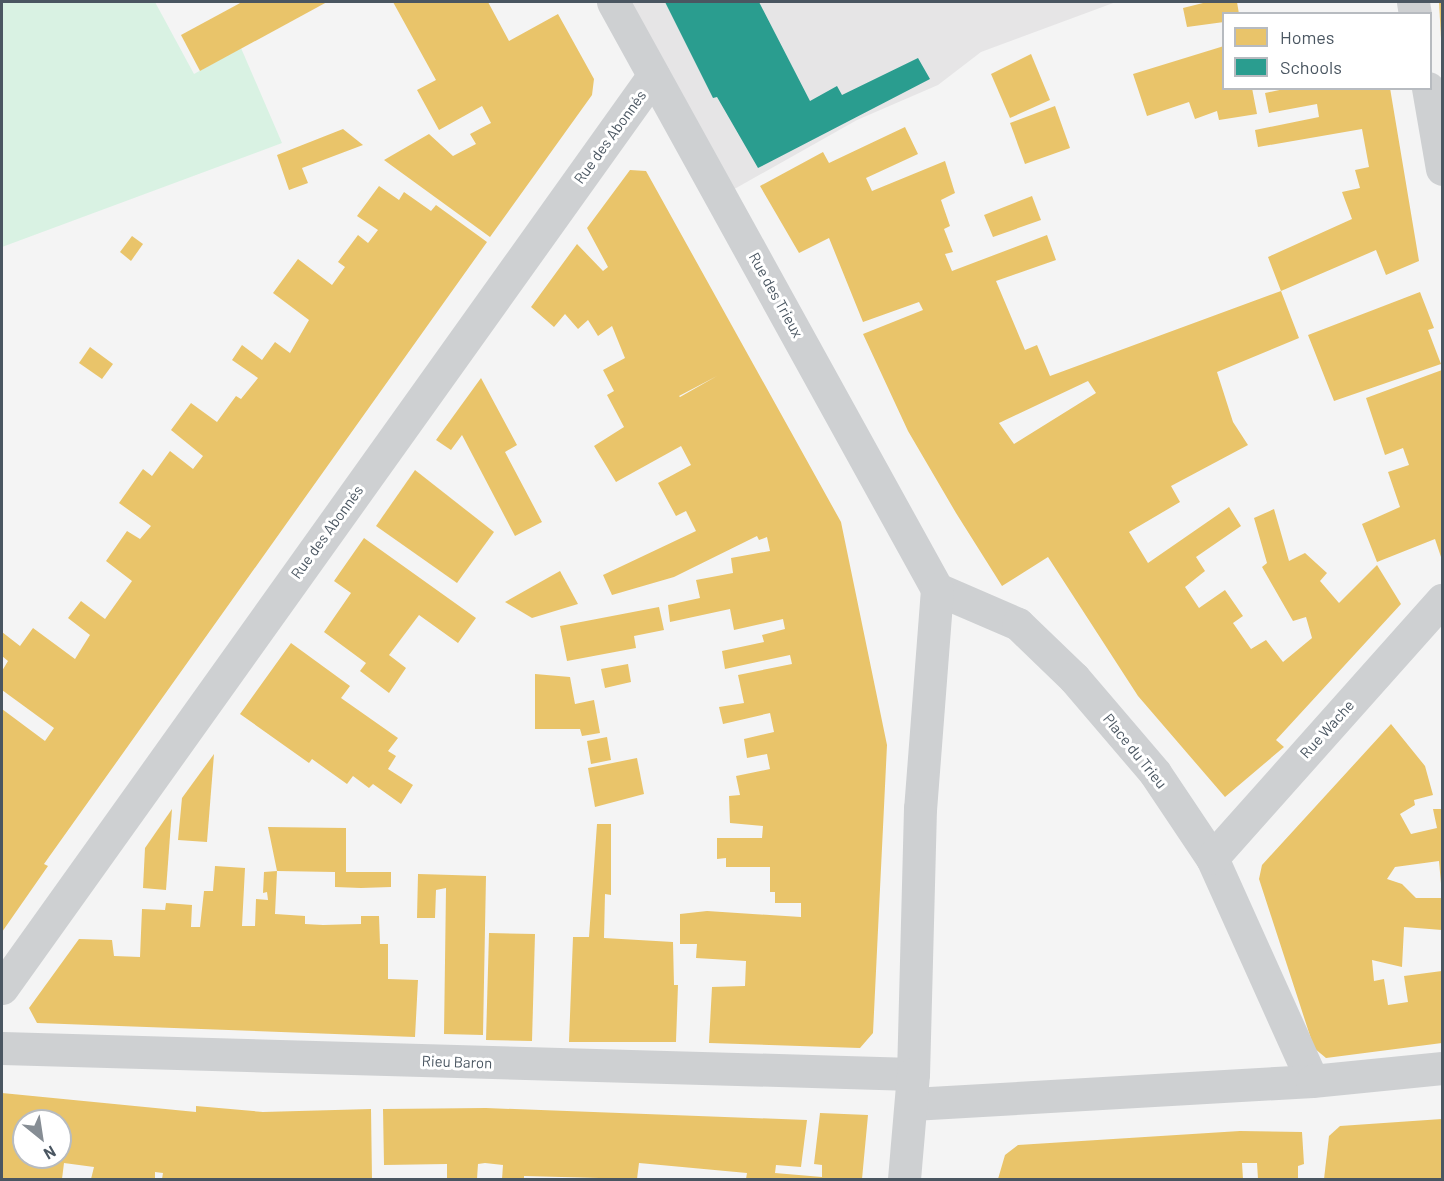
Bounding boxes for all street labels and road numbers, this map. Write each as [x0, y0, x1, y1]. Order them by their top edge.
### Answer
street label: Rue des Abonnés [570, 87, 650, 187]
street label: Rue des Trieux [745, 249, 807, 341]
street label: Rue des Abonnés [287, 482, 367, 582]
street label: Rue Wache [1296, 696, 1358, 762]
street label: Place du Trieu [1099, 710, 1171, 792]
street label: Rieu Baron [421, 1052, 493, 1072]

